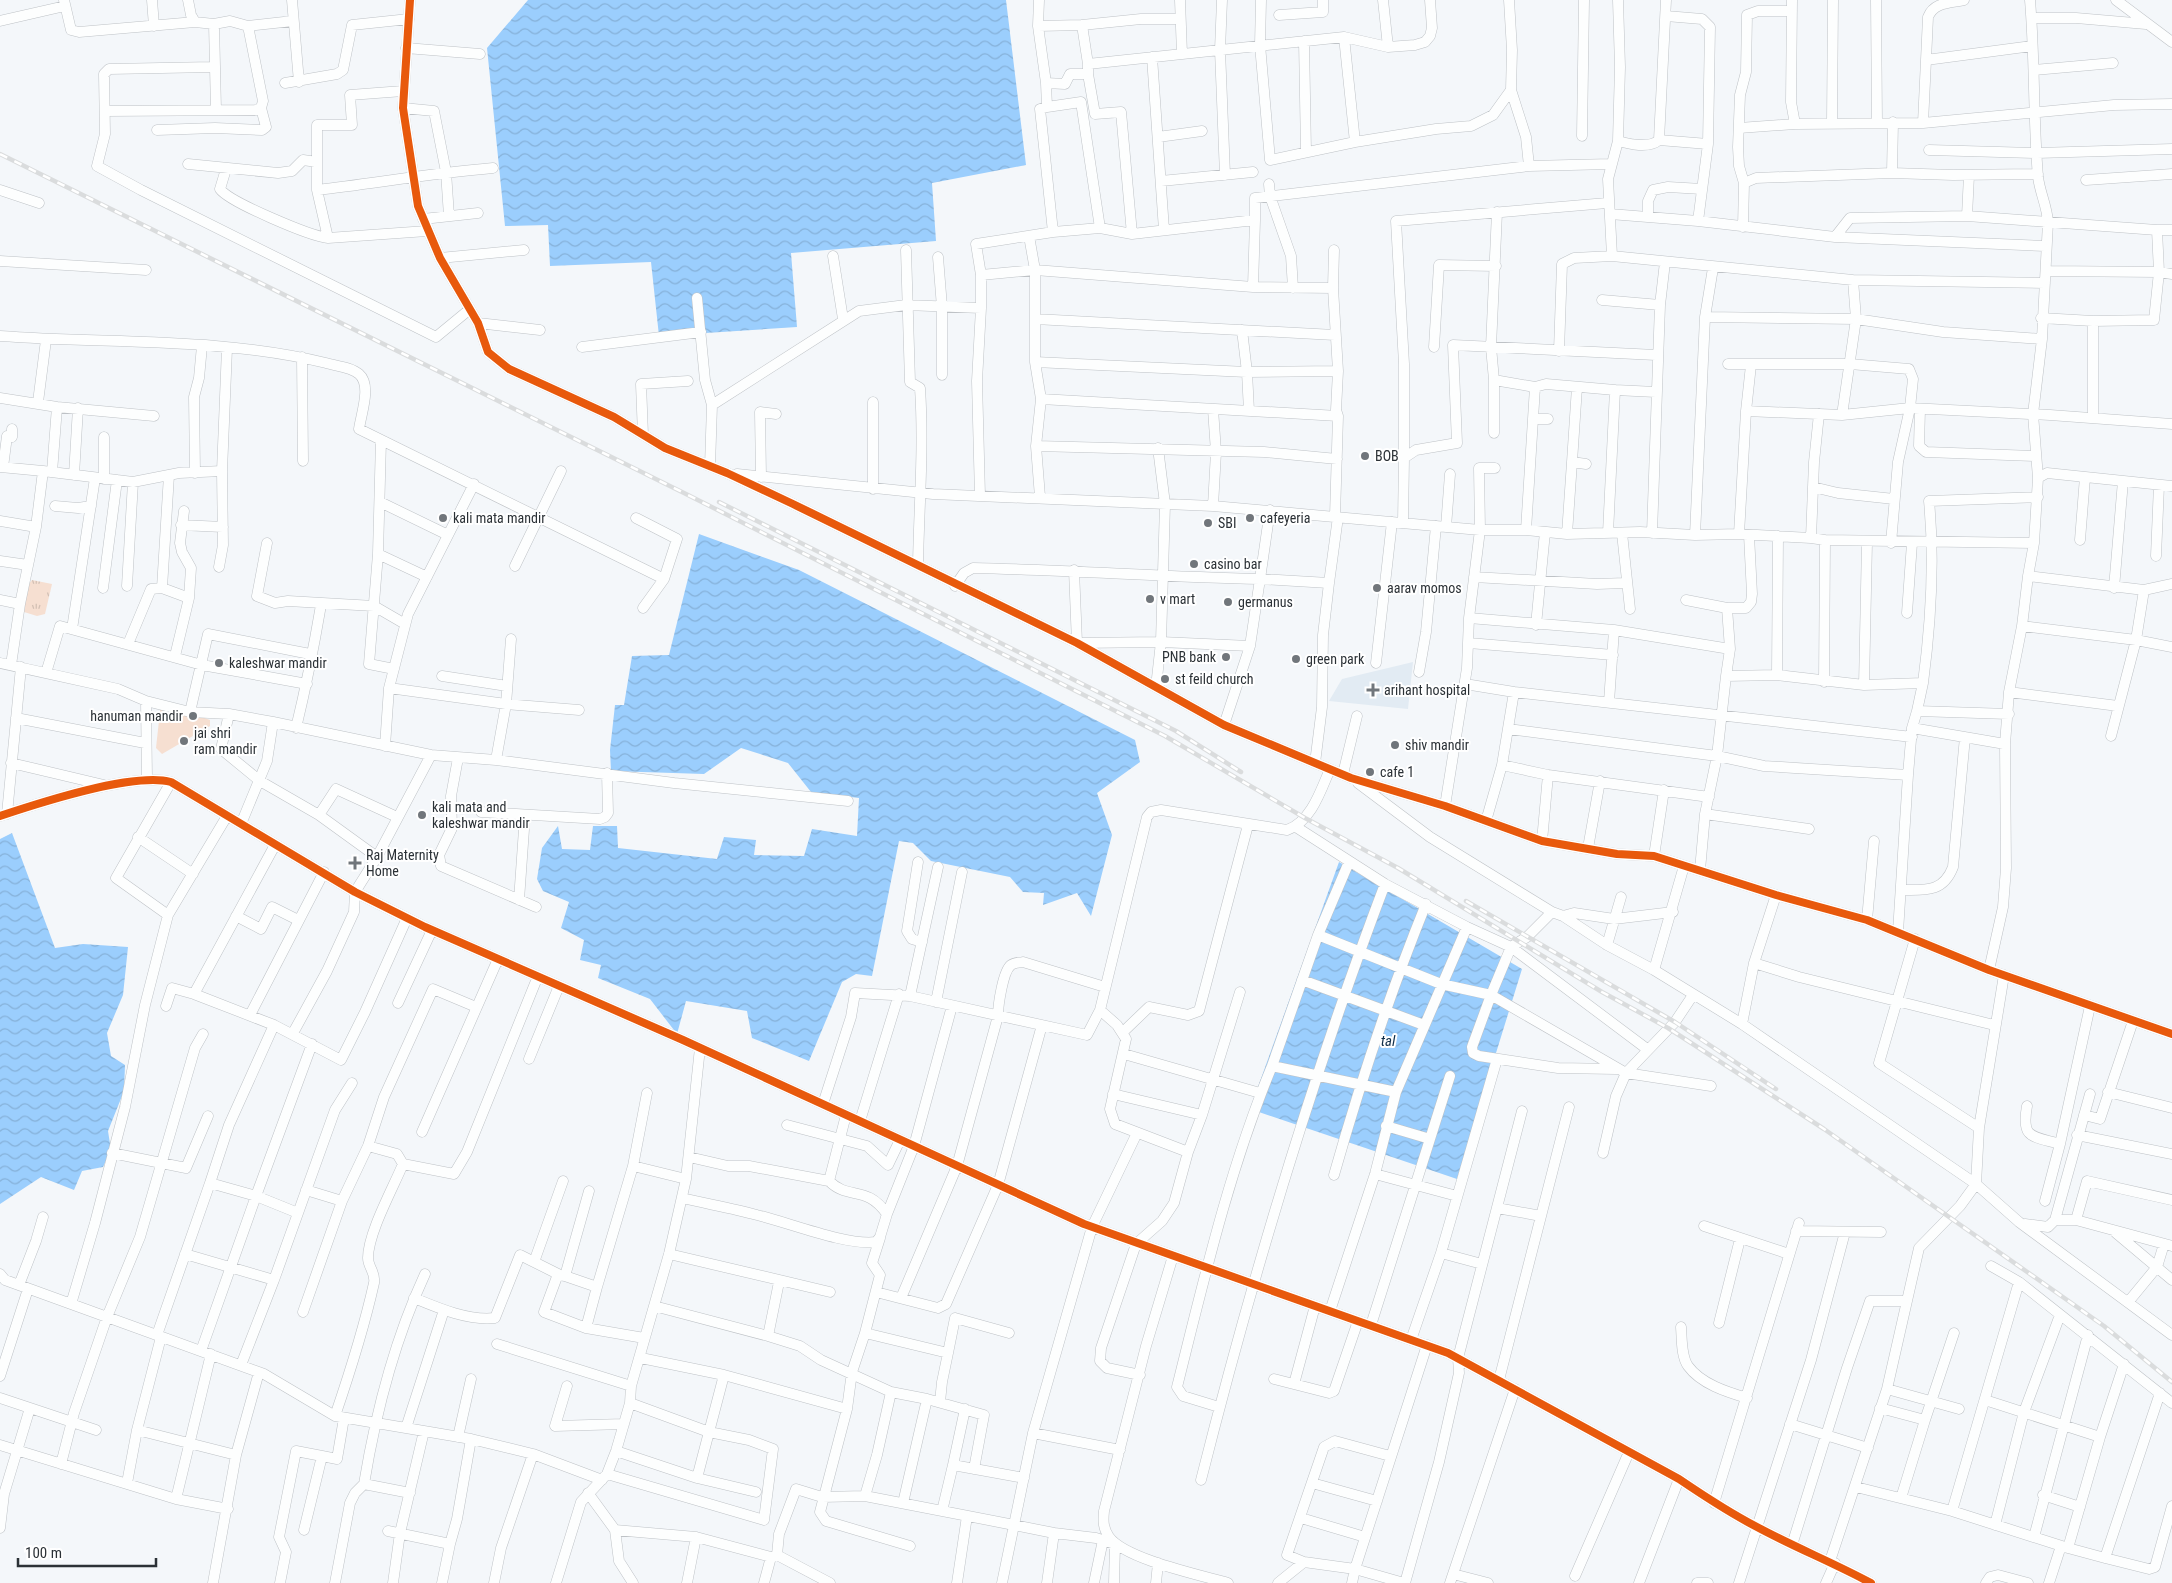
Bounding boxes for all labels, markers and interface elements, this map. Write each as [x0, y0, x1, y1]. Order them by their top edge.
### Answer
place label: BOB [1375, 448, 1399, 464]
marker: BOB [1359, 450, 1371, 462]
place label: kali mata mandir [453, 510, 545, 526]
place label: cafeyeria [1260, 510, 1310, 526]
marker: kali mata mandir [437, 512, 449, 524]
marker: cafeyeria [1244, 512, 1256, 524]
place label: SBI [1218, 515, 1236, 531]
marker: SBI [1202, 517, 1214, 529]
place label: casino bar [1204, 556, 1262, 572]
marker: casino bar [1188, 558, 1200, 570]
place label: aarav momos [1387, 580, 1462, 596]
marker: aarav momos [1371, 582, 1383, 594]
place label: v mart [1160, 591, 1195, 607]
marker: v mart [1144, 593, 1156, 605]
place label: germanus [1238, 594, 1293, 610]
marker: germanus [1222, 596, 1234, 608]
place label: PNB bank [1162, 649, 1217, 665]
marker: PNB bank [1220, 651, 1232, 663]
place label: green park [1306, 651, 1365, 667]
marker: green park [1290, 653, 1302, 665]
place label: kaleshwar mandir [229, 655, 327, 671]
marker: kaleshwar mandir [213, 657, 225, 669]
place label: st feild church [1175, 671, 1254, 687]
marker: st feild church [1159, 673, 1171, 685]
place label: arihant hospital [1384, 682, 1470, 698]
marker: arihant hospital [1366, 683, 1380, 697]
place label: hanuman mandir [90, 708, 183, 724]
marker: hanuman mandir [187, 710, 199, 722]
place label: jai shri ram mandir [193, 725, 257, 757]
marker: jai shri ram mandir [178, 735, 190, 747]
place label: shiv mandir [1405, 737, 1469, 753]
marker: shiv mandir [1389, 739, 1401, 751]
place label: cafe 1 [1380, 764, 1414, 780]
marker: cafe 1 [1364, 766, 1376, 778]
place label: kali mata and kaleshwar mandir [432, 799, 530, 831]
marker: kali mata and kaleshwar mandir [416, 809, 428, 821]
place label: Raj Maternity Home [366, 847, 439, 879]
marker: Raj Maternity Home [348, 856, 362, 870]
water label: tal [1381, 1032, 1396, 1050]
scale bar [18, 1536, 155, 1568]
text: 100 m [25, 1544, 62, 1562]

